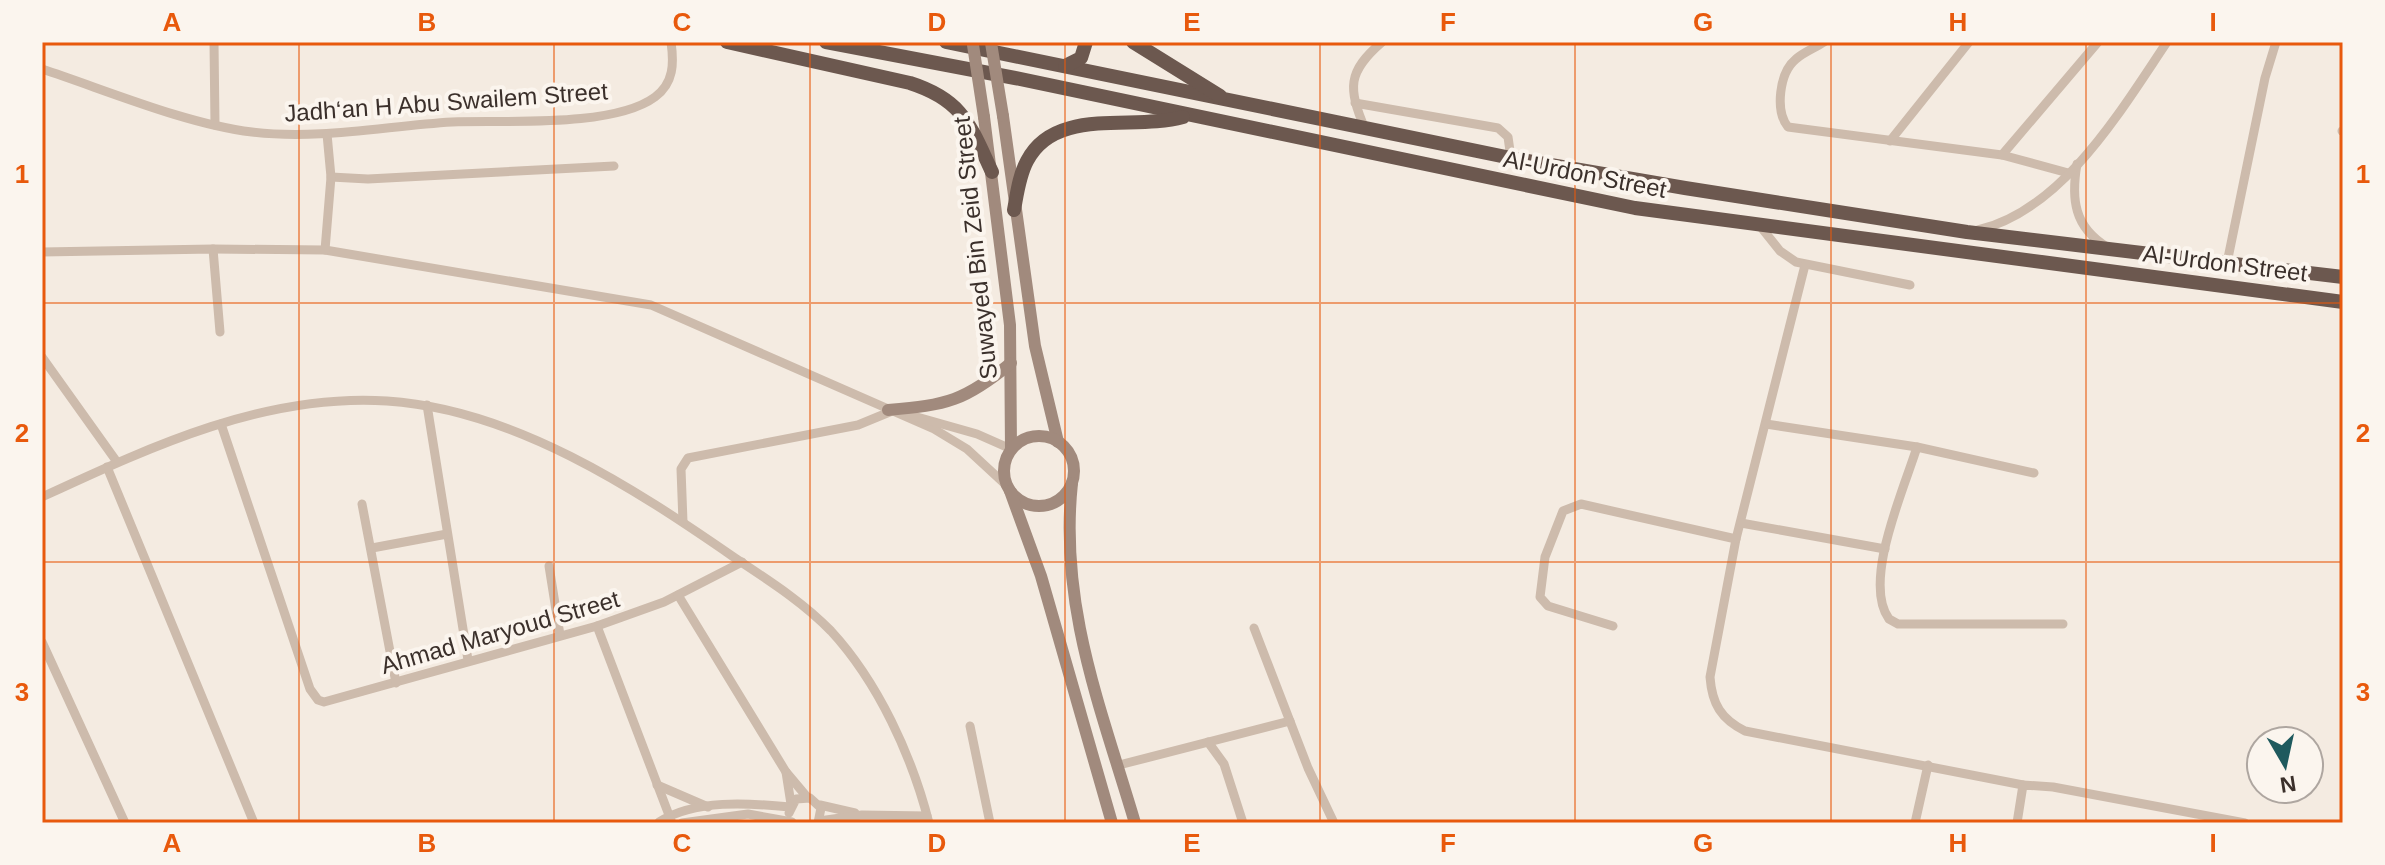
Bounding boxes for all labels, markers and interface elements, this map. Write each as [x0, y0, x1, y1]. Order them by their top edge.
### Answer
text: A [163, 7, 182, 37]
text: B [418, 7, 436, 37]
text: C [673, 7, 692, 37]
text: D [928, 7, 946, 37]
text: E [1183, 7, 1201, 37]
text: F [1440, 7, 1456, 37]
text: G [1693, 7, 1713, 37]
text: H [1949, 7, 1967, 37]
text: I [2209, 7, 2217, 37]
street label: Jadh‘an H Abu Swailem Street [283, 77, 609, 127]
street label: Suwayed Bin Zeid Street [948, 115, 1002, 381]
street label: Al-Urdon Street [1501, 145, 1669, 203]
text: 1 [15, 159, 29, 189]
text: 1 [2356, 159, 2370, 189]
street label: Al-Urdon Street [2141, 240, 2309, 287]
text: 2 [15, 418, 29, 448]
text: 2 [2356, 418, 2370, 448]
street label: Ahmad Maryoud Street [378, 585, 623, 679]
text: 3 [15, 677, 29, 707]
text: 3 [2356, 677, 2370, 707]
north arrow [2245, 725, 2325, 805]
text: N [2278, 771, 2298, 798]
text: A [163, 828, 182, 858]
text: B [418, 828, 436, 858]
text: C [673, 828, 692, 858]
text: D [928, 828, 946, 858]
text: E [1183, 828, 1201, 858]
text: F [1440, 828, 1456, 858]
text: G [1693, 828, 1713, 858]
text: H [1949, 828, 1967, 858]
text: I [2209, 828, 2217, 858]

